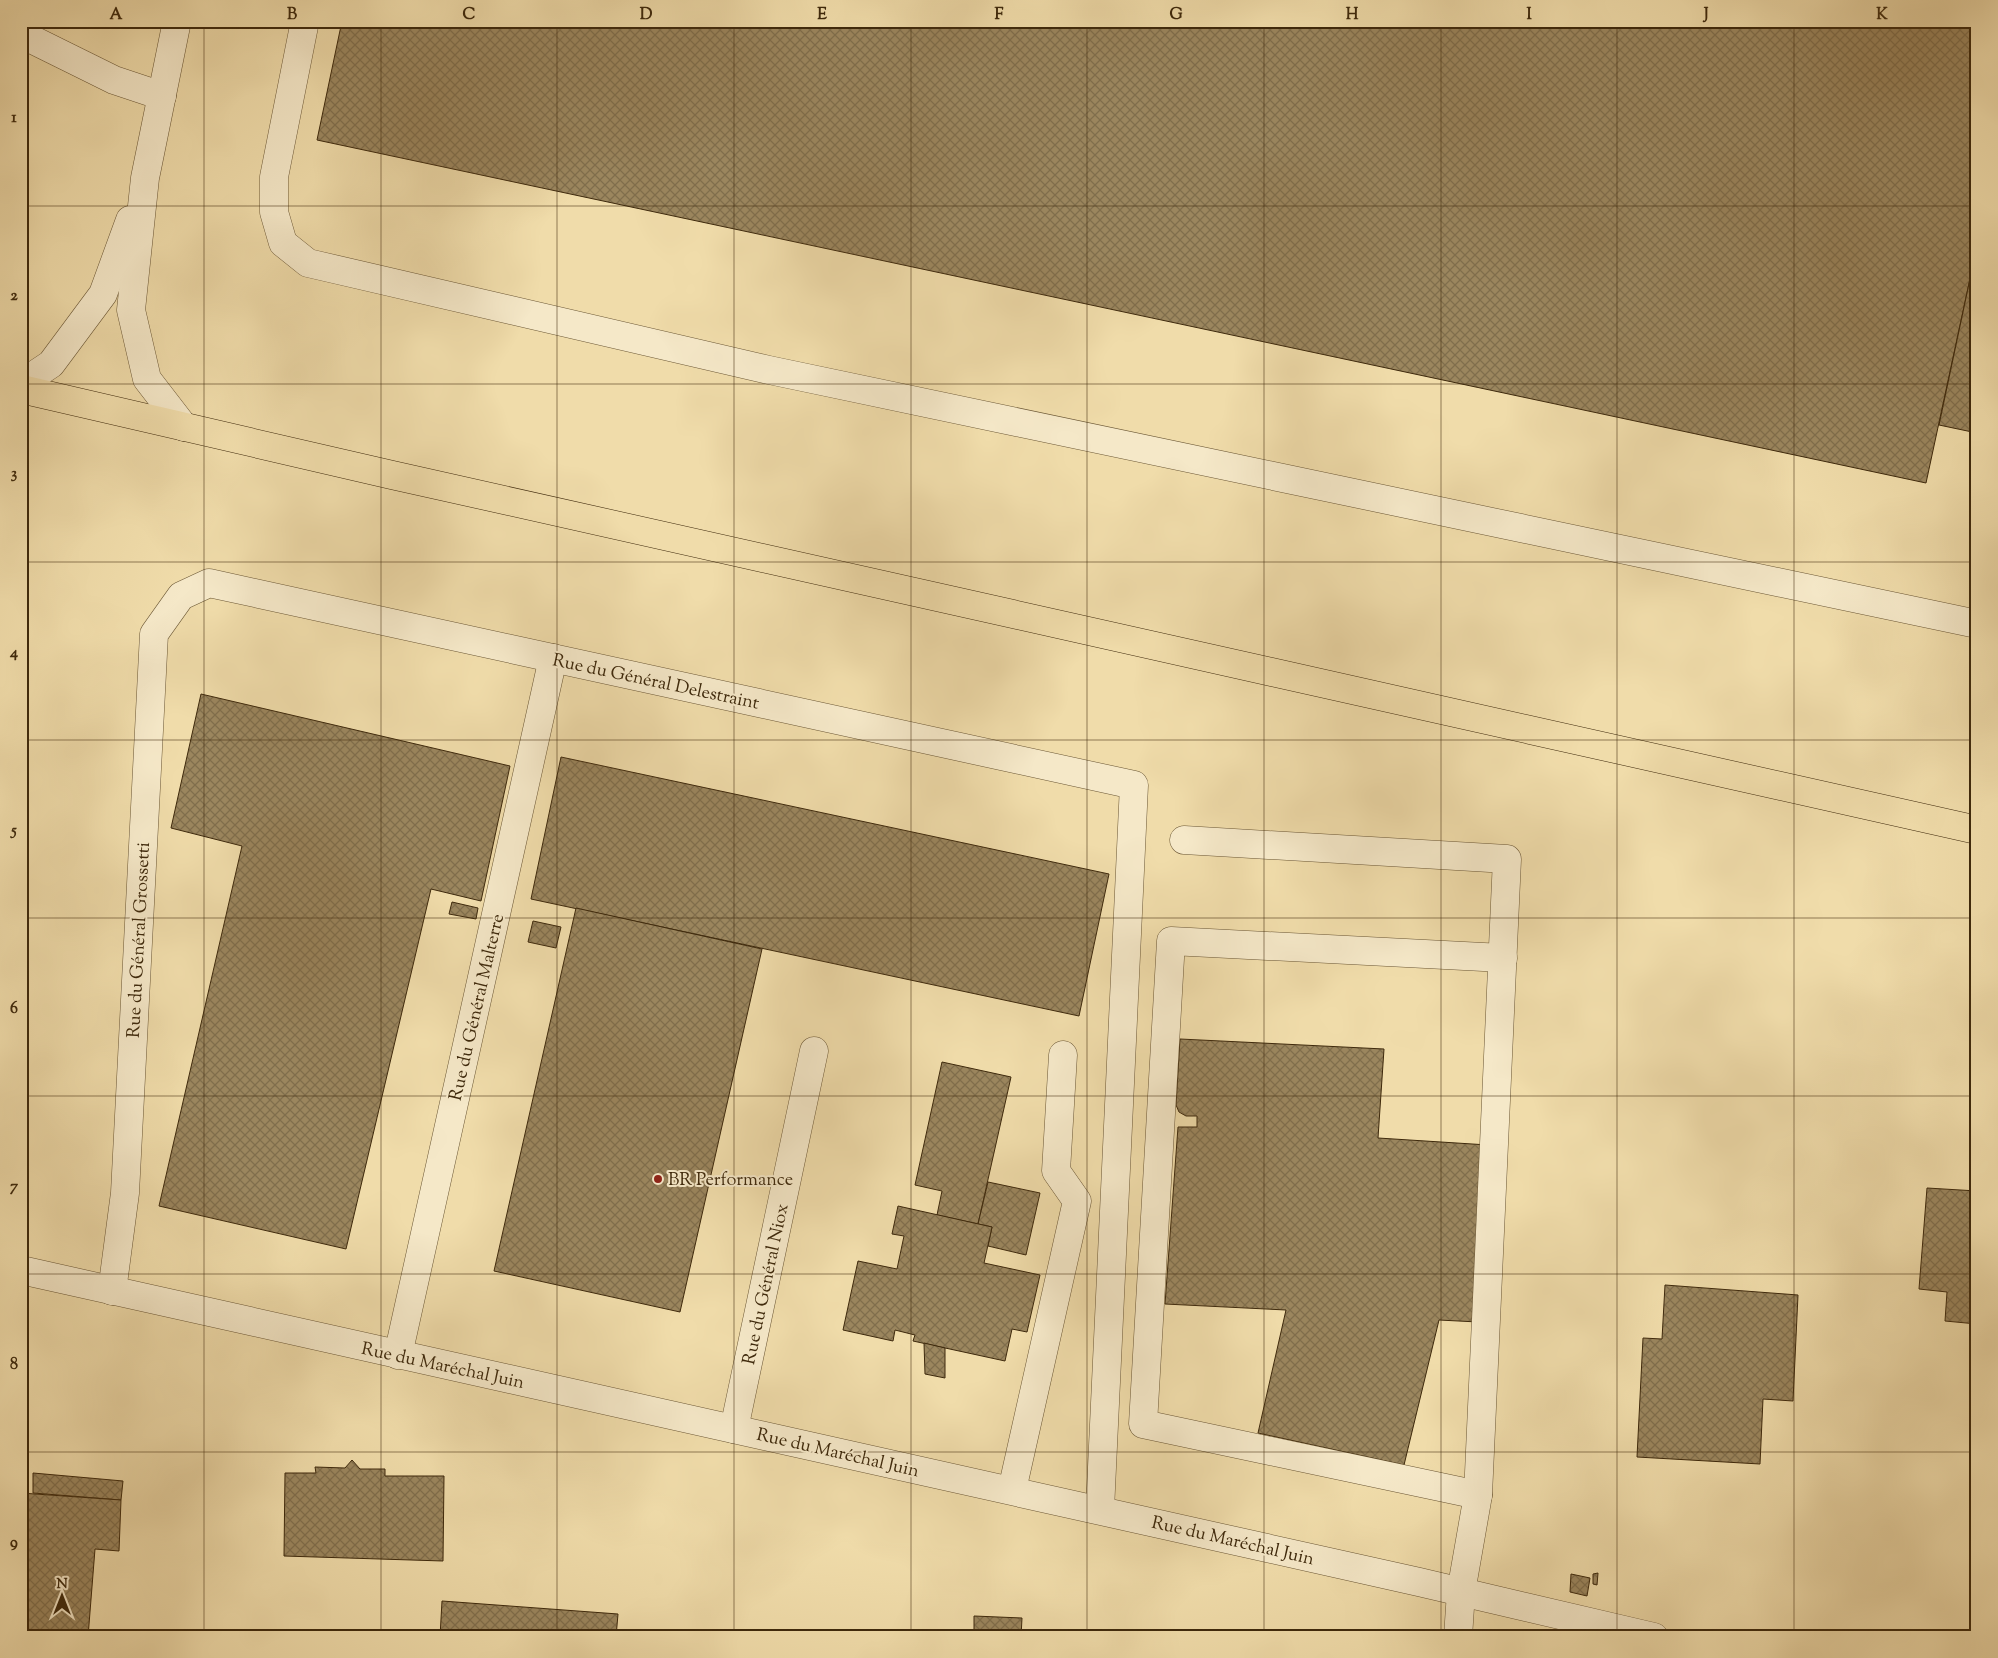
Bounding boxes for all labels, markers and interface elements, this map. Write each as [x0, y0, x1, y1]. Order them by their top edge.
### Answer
text: A [110, 4, 123, 27]
text: B [287, 4, 297, 27]
text: C [463, 4, 476, 27]
text: D [640, 4, 653, 27]
text: E [817, 4, 827, 27]
text: F [995, 4, 1004, 27]
text: G [1169, 4, 1183, 27]
text: H [1346, 4, 1359, 27]
text: I [1526, 4, 1532, 27]
text: J [1702, 4, 1709, 27]
text: K [1876, 4, 1888, 27]
text: 1 [11, 107, 17, 130]
text: 2 [10, 285, 18, 308]
text: 3 [11, 463, 18, 486]
text: 4 [9, 642, 18, 665]
street label: Rue du Général Delestraint [550, 648, 761, 718]
text: 5 [9, 820, 17, 843]
street label: Rue du Général Grossetti [122, 841, 158, 1039]
street label: Rue du Général Malterre [444, 911, 512, 1104]
text: 6 [10, 998, 18, 1021]
place label: BR Performance [668, 1168, 793, 1194]
marker: BR Performance [652, 1173, 664, 1185]
text: 7 [10, 1176, 19, 1199]
street label: Rue du Général Niox [737, 1201, 797, 1367]
street label: Rue du Maréchal Juin [359, 1337, 527, 1397]
text: 8 [10, 1354, 18, 1377]
street label: Rue du Maréchal Juin [754, 1423, 922, 1485]
street label: Rue du Maréchal Juin [1149, 1511, 1317, 1573]
text: 9 [10, 1532, 18, 1555]
north arrow [38, 1570, 88, 1620]
text: N [56, 1575, 68, 1595]

